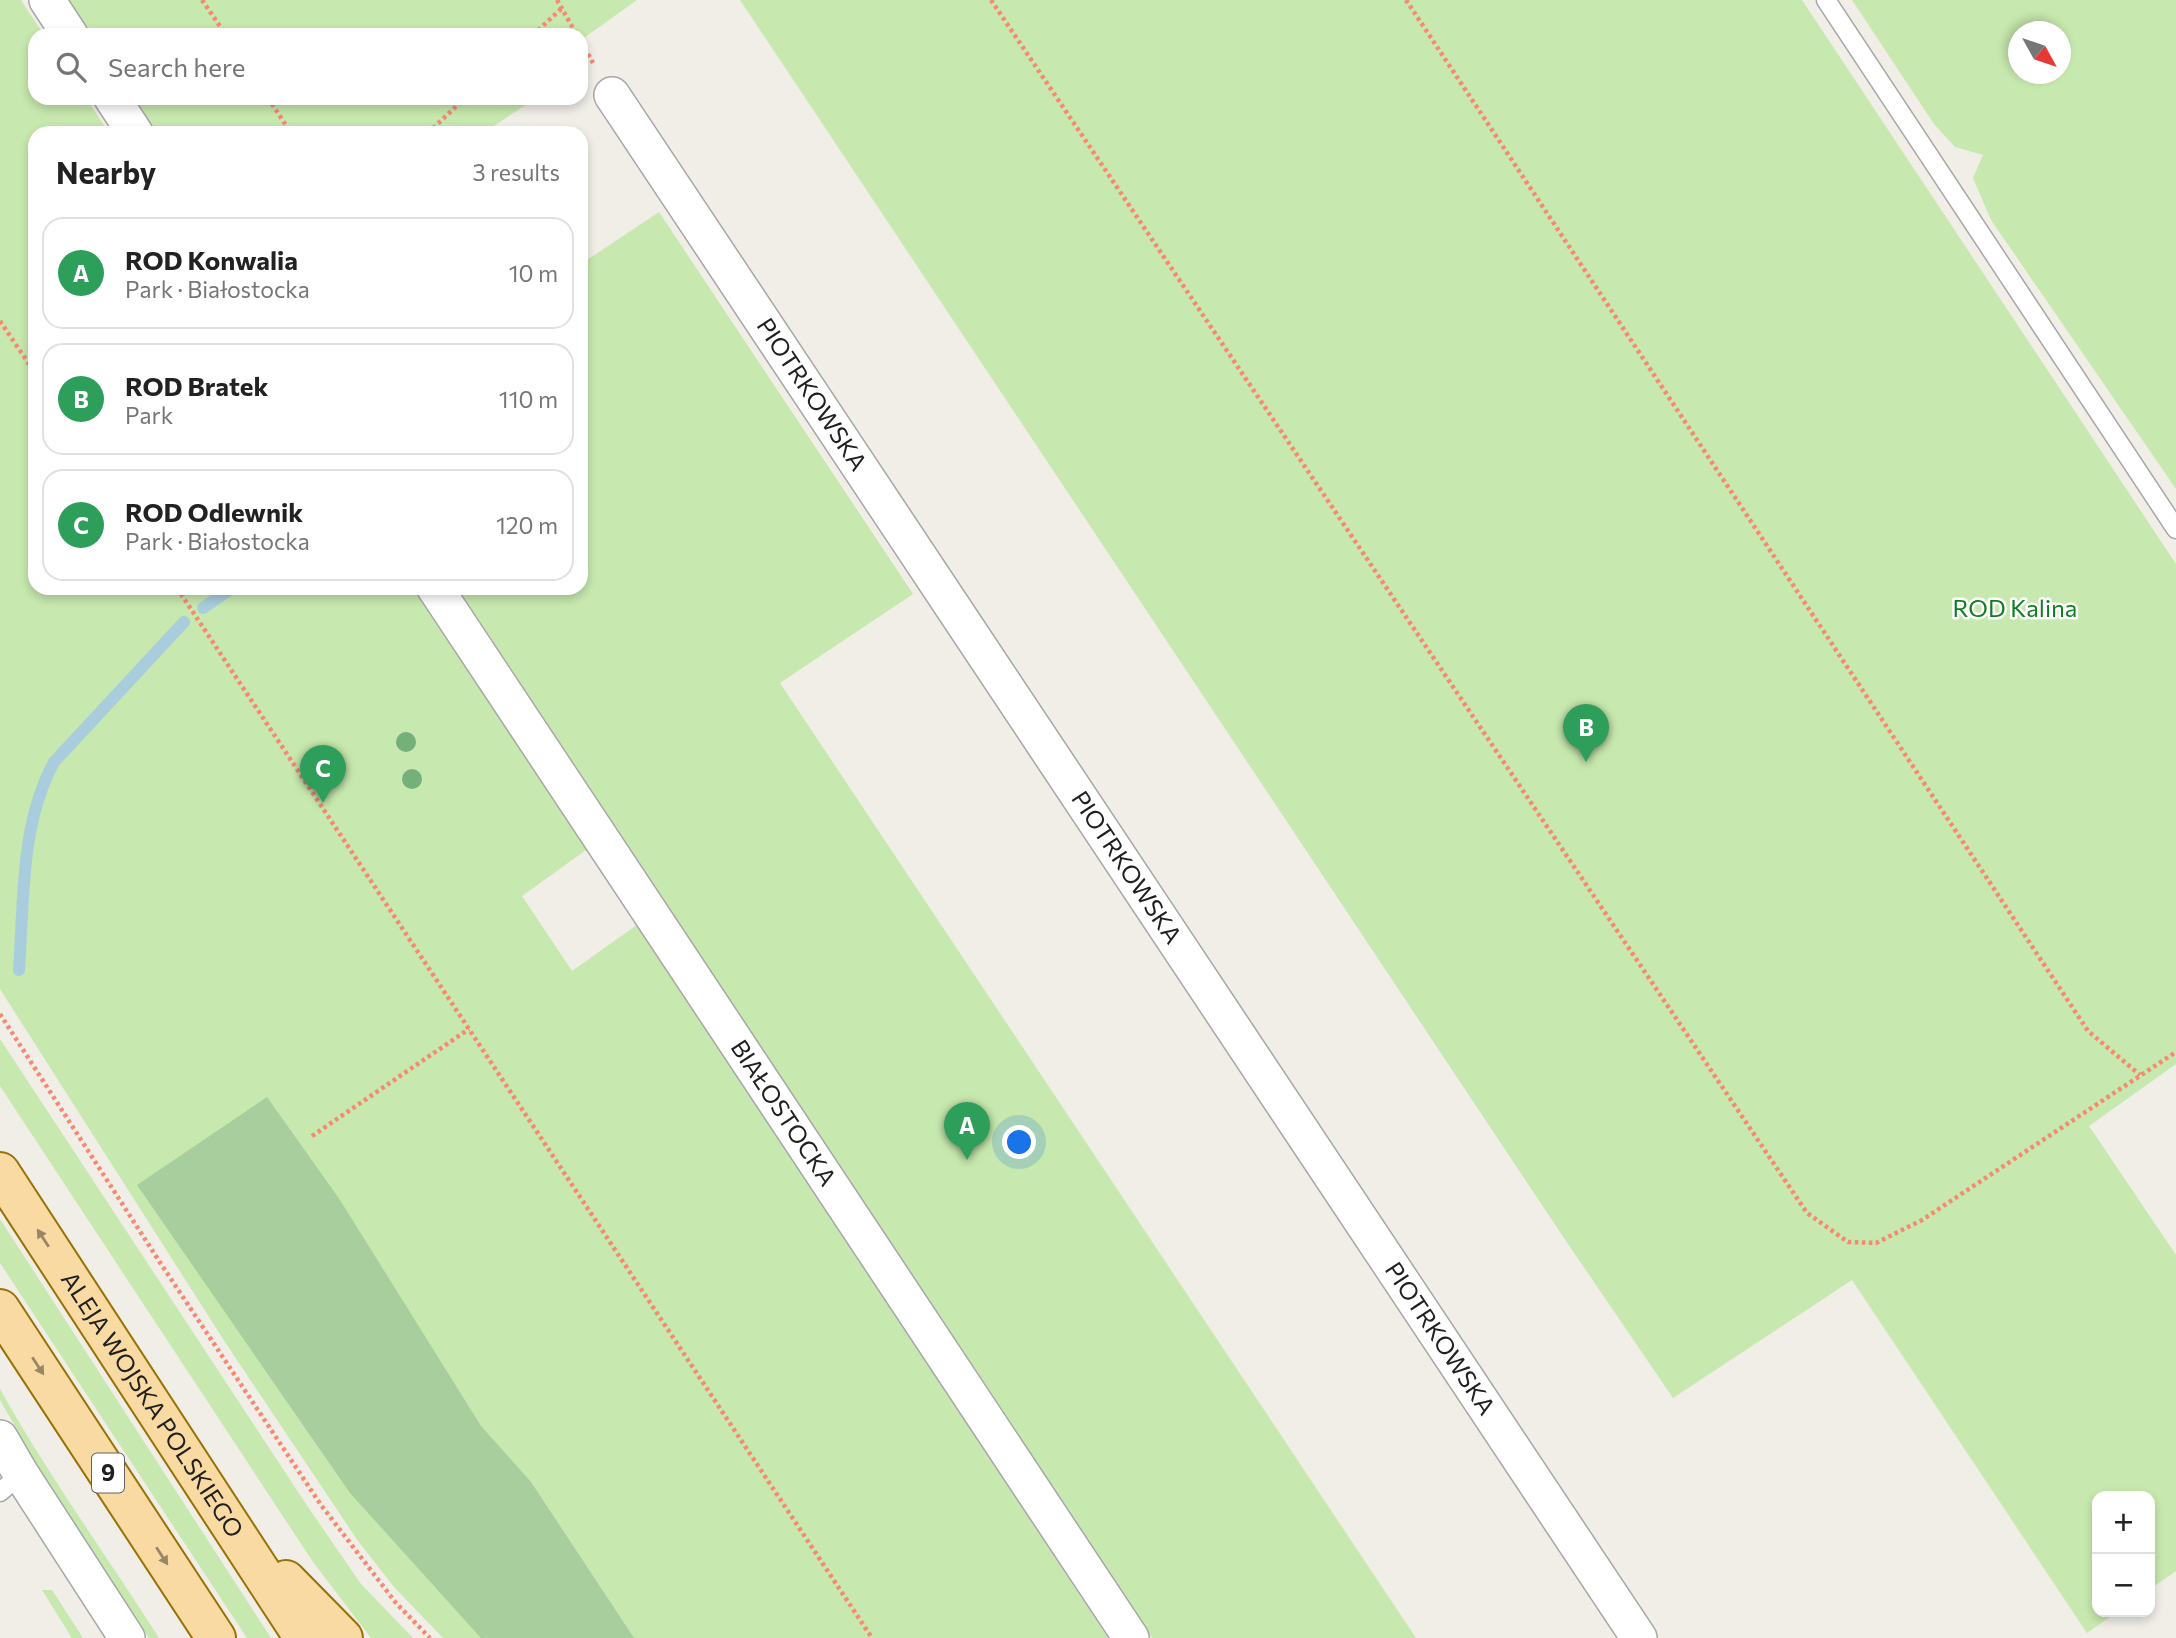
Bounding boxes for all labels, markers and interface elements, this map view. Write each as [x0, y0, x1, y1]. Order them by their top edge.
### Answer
north arrow [2008, 21, 2071, 84]
search box [28, 28, 588, 105]
icon: search [52, 48, 90, 86]
text: Search here [108, 51, 246, 82]
text: Nearby [56, 153, 156, 190]
text: 3 results [473, 158, 560, 186]
text: ROD Konwalia [125, 244, 298, 275]
text: A [73, 259, 89, 287]
text: 10 m [509, 259, 558, 287]
text: Park · Białostocka [125, 275, 310, 303]
street label: PIOTRKOWSKA [752, 312, 874, 476]
text: ROD Bratek [125, 370, 268, 401]
text: B [73, 385, 89, 413]
text: 110 m [499, 385, 558, 413]
text: Park [125, 401, 173, 429]
text: ROD Odlewnik [125, 496, 303, 527]
text: C [73, 511, 89, 539]
text: 120 m [496, 511, 558, 539]
text: Park · Białostocka [125, 527, 310, 555]
park label: ROD Kalina [1953, 593, 2077, 622]
pin: B [1563, 704, 1609, 762]
pin: C [300, 745, 346, 803]
street label: PIOTRKOWSKA [1066, 785, 1189, 949]
street label: BIAŁOSTOCKA [726, 1034, 843, 1191]
pin: A [944, 1102, 990, 1160]
your location [1002, 1125, 1036, 1159]
one-way arrow [37, 1228, 50, 1248]
street label: PIOTRKOWSKA [1380, 1256, 1502, 1420]
street label: ALEJA WOJSKA POLSKIEGO [56, 1266, 250, 1542]
one-way arrow [31, 1356, 44, 1376]
road number: 9 [92, 1454, 124, 1492]
map controls [2092, 1491, 2155, 1617]
button: + [2092, 1491, 2155, 1554]
one-way arrow [156, 1547, 169, 1566]
button: − [2092, 1554, 2155, 1617]

